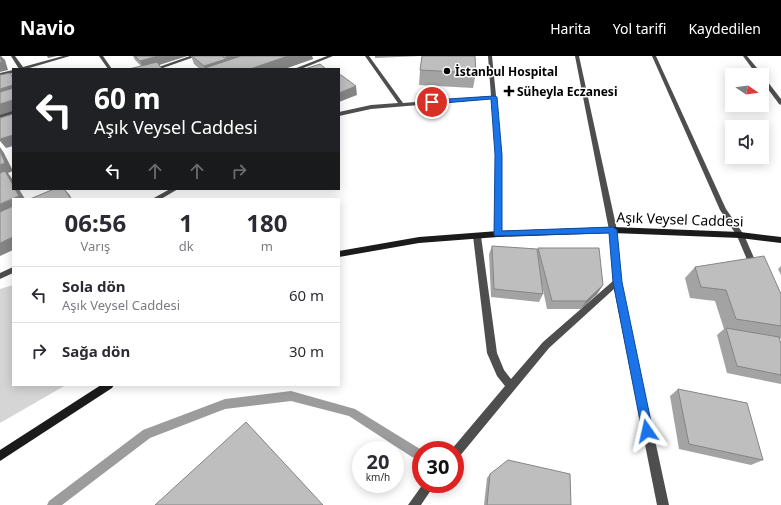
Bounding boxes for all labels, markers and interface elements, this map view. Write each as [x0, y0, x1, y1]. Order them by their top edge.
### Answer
text: Navio [20, 15, 75, 41]
text: Harita [550, 19, 591, 38]
text: Yol tarifi [613, 19, 666, 38]
text: Kaydedilen [688, 19, 761, 38]
place label: İstanbul Hospital [455, 63, 558, 80]
marker: İstanbul Hospital [442, 66, 452, 76]
north arrow [725, 68, 769, 112]
map controls [725, 68, 769, 164]
text: 60 m [94, 79, 161, 117]
place label: Süheyla Eczanesi [517, 83, 617, 100]
icon: left [28, 84, 80, 136]
pin [415, 85, 449, 119]
marker: Süheyla Eczanesi [504, 86, 514, 96]
icon: arrive [421, 91, 443, 113]
text: Aşık Veysel Caddesi [94, 115, 258, 139]
button: sound [725, 120, 769, 164]
icon: left [102, 160, 124, 182]
icon: ahead [144, 160, 166, 182]
icon: ahead [186, 160, 208, 182]
icon: right [228, 160, 250, 182]
text: 06:56 [65, 206, 126, 239]
text: 1 [179, 206, 193, 239]
text: 180 [246, 206, 287, 239]
street label: Aşık Veysel Caddesi [616, 207, 744, 231]
text: Varış [80, 237, 110, 255]
text: dk [179, 237, 194, 255]
text: m [261, 237, 273, 255]
text: Sola dön [62, 276, 126, 296]
icon: left [28, 284, 50, 306]
text: 60 m [289, 285, 324, 305]
text: Aşık Veysel Caddesi [62, 296, 180, 314]
icon: right [28, 340, 50, 362]
text: Sağa dön [62, 341, 130, 361]
text: 30 m [289, 341, 324, 361]
position arrow [626, 410, 668, 452]
speed limit sign: 30 [412, 441, 464, 493]
text: 20 [367, 448, 389, 475]
text: km/h [366, 470, 390, 484]

